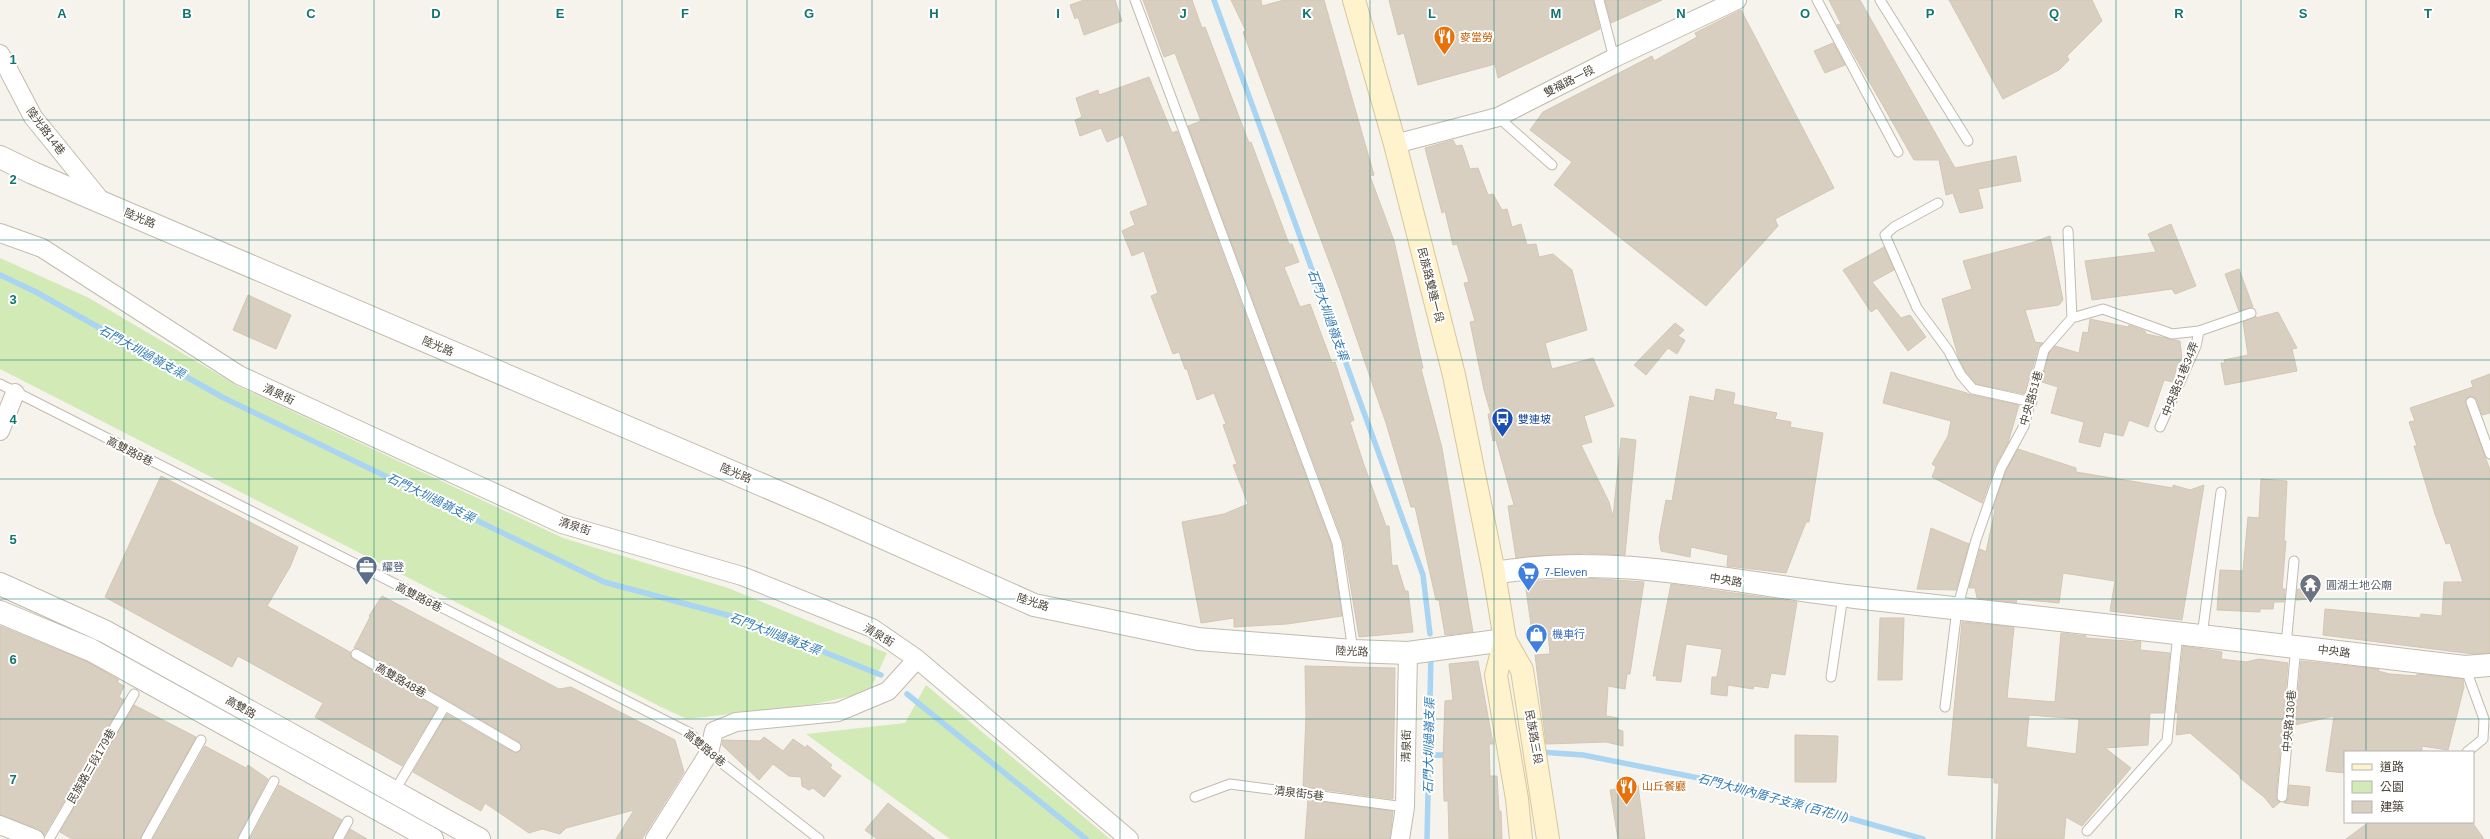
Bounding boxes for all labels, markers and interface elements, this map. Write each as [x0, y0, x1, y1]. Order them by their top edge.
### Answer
text: A [57, 6, 67, 21]
text: B [182, 6, 192, 21]
text: C [306, 6, 316, 21]
text: D [431, 6, 441, 21]
text: E [556, 6, 565, 21]
text: F [681, 6, 689, 21]
text: G [804, 6, 814, 21]
text: H [929, 6, 939, 21]
text: I [1056, 6, 1060, 21]
text: J [1179, 6, 1187, 21]
text: K [1302, 6, 1312, 21]
text: L [1428, 6, 1436, 21]
text: M [1551, 6, 1561, 21]
text: N [1676, 6, 1686, 21]
text: O [1800, 6, 1810, 21]
text: P [1926, 6, 1935, 21]
text: Q [2049, 6, 2059, 21]
text: R [2174, 6, 2184, 21]
text: S [2299, 6, 2308, 21]
text: T [2424, 6, 2432, 21]
restaurant icon: 麥當勞 [1431, 24, 1457, 57]
place label: 麥當勞 [1460, 31, 1493, 43]
text: 1 [9, 52, 17, 67]
street label: 雙福路一段 [1542, 63, 1596, 99]
street label: 陸光路14巷 [24, 105, 68, 157]
text: 2 [9, 172, 17, 187]
street label: 陸光路 [122, 206, 158, 230]
street label: 民族路雙連一段 [1416, 246, 1446, 324]
water label: 石門大圳過嶺支渠 [1305, 267, 1352, 364]
text: 3 [9, 292, 17, 307]
water label: 石門大圳過嶺支渠 [97, 323, 189, 382]
street label: 陸光路 [420, 334, 456, 358]
street label: 中央路51巷34弄 [2160, 340, 2200, 418]
street label: 中央路51巷 [2017, 369, 2045, 427]
street label: 清泉街 [262, 382, 296, 406]
bus stop icon: 雙連坡 [1490, 406, 1516, 439]
text: 4 [9, 412, 17, 427]
place label: 雙連坡 [1518, 413, 1551, 425]
street label: 高雙路8巷 [105, 434, 155, 468]
street label: 陸光路 [718, 461, 754, 485]
water label: 石門大圳過嶺支渠 [385, 471, 479, 526]
street label: 清泉街 [557, 515, 593, 537]
text: 5 [9, 532, 17, 547]
office icon: 耀登 [353, 554, 379, 587]
supermarket icon: 7-Eleven [1516, 559, 1542, 592]
place label: 耀登 [382, 561, 404, 573]
place label: 7-Eleven [1544, 566, 1587, 578]
street label: 中央路 [1709, 571, 1743, 589]
temple icon: 圓湖土地公廟 [2297, 572, 2323, 605]
place label: 圓湖土地公廟 [2326, 579, 2392, 591]
street label: 高雙路8巷 [394, 580, 444, 614]
street label: 陸光路 [1015, 591, 1051, 613]
water label: 石門大圳過嶺支渠 [728, 610, 824, 658]
street label: 清泉街 [862, 621, 896, 649]
shop icon: 機車行 [1524, 621, 1550, 654]
place label: 機車行 [1552, 628, 1585, 640]
street label: 中央路 [2317, 643, 2351, 659]
street label: 陸光路 [1335, 644, 1369, 658]
text: 6 [9, 652, 17, 667]
street label: 高雙路48巷 [374, 661, 428, 699]
street label: 中央路130巷 [2280, 689, 2298, 753]
street label: 高雙路 [224, 694, 258, 720]
water label: 石門大圳過嶺支渠 [1421, 696, 1437, 794]
street label: 民族路三段 [1523, 709, 1545, 765]
street label: 民族路三段179巷 [65, 726, 117, 806]
street label: 高雙路8巷 [682, 727, 728, 769]
street label: 清泉街 [1400, 729, 1412, 763]
legend [2344, 751, 2474, 823]
text: 道路 [2380, 760, 2404, 774]
water label: 石門大圳內厝子支渠 (百花川) [1696, 771, 1850, 825]
text: 7 [9, 772, 17, 787]
restaurant icon: 山丘餐廳 [1614, 773, 1640, 806]
place label: 山丘餐廳 [1642, 780, 1686, 792]
text: 公園 [2380, 780, 2404, 794]
street label: 清泉街5巷 [1273, 784, 1325, 802]
text: 建築 [2380, 800, 2404, 814]

